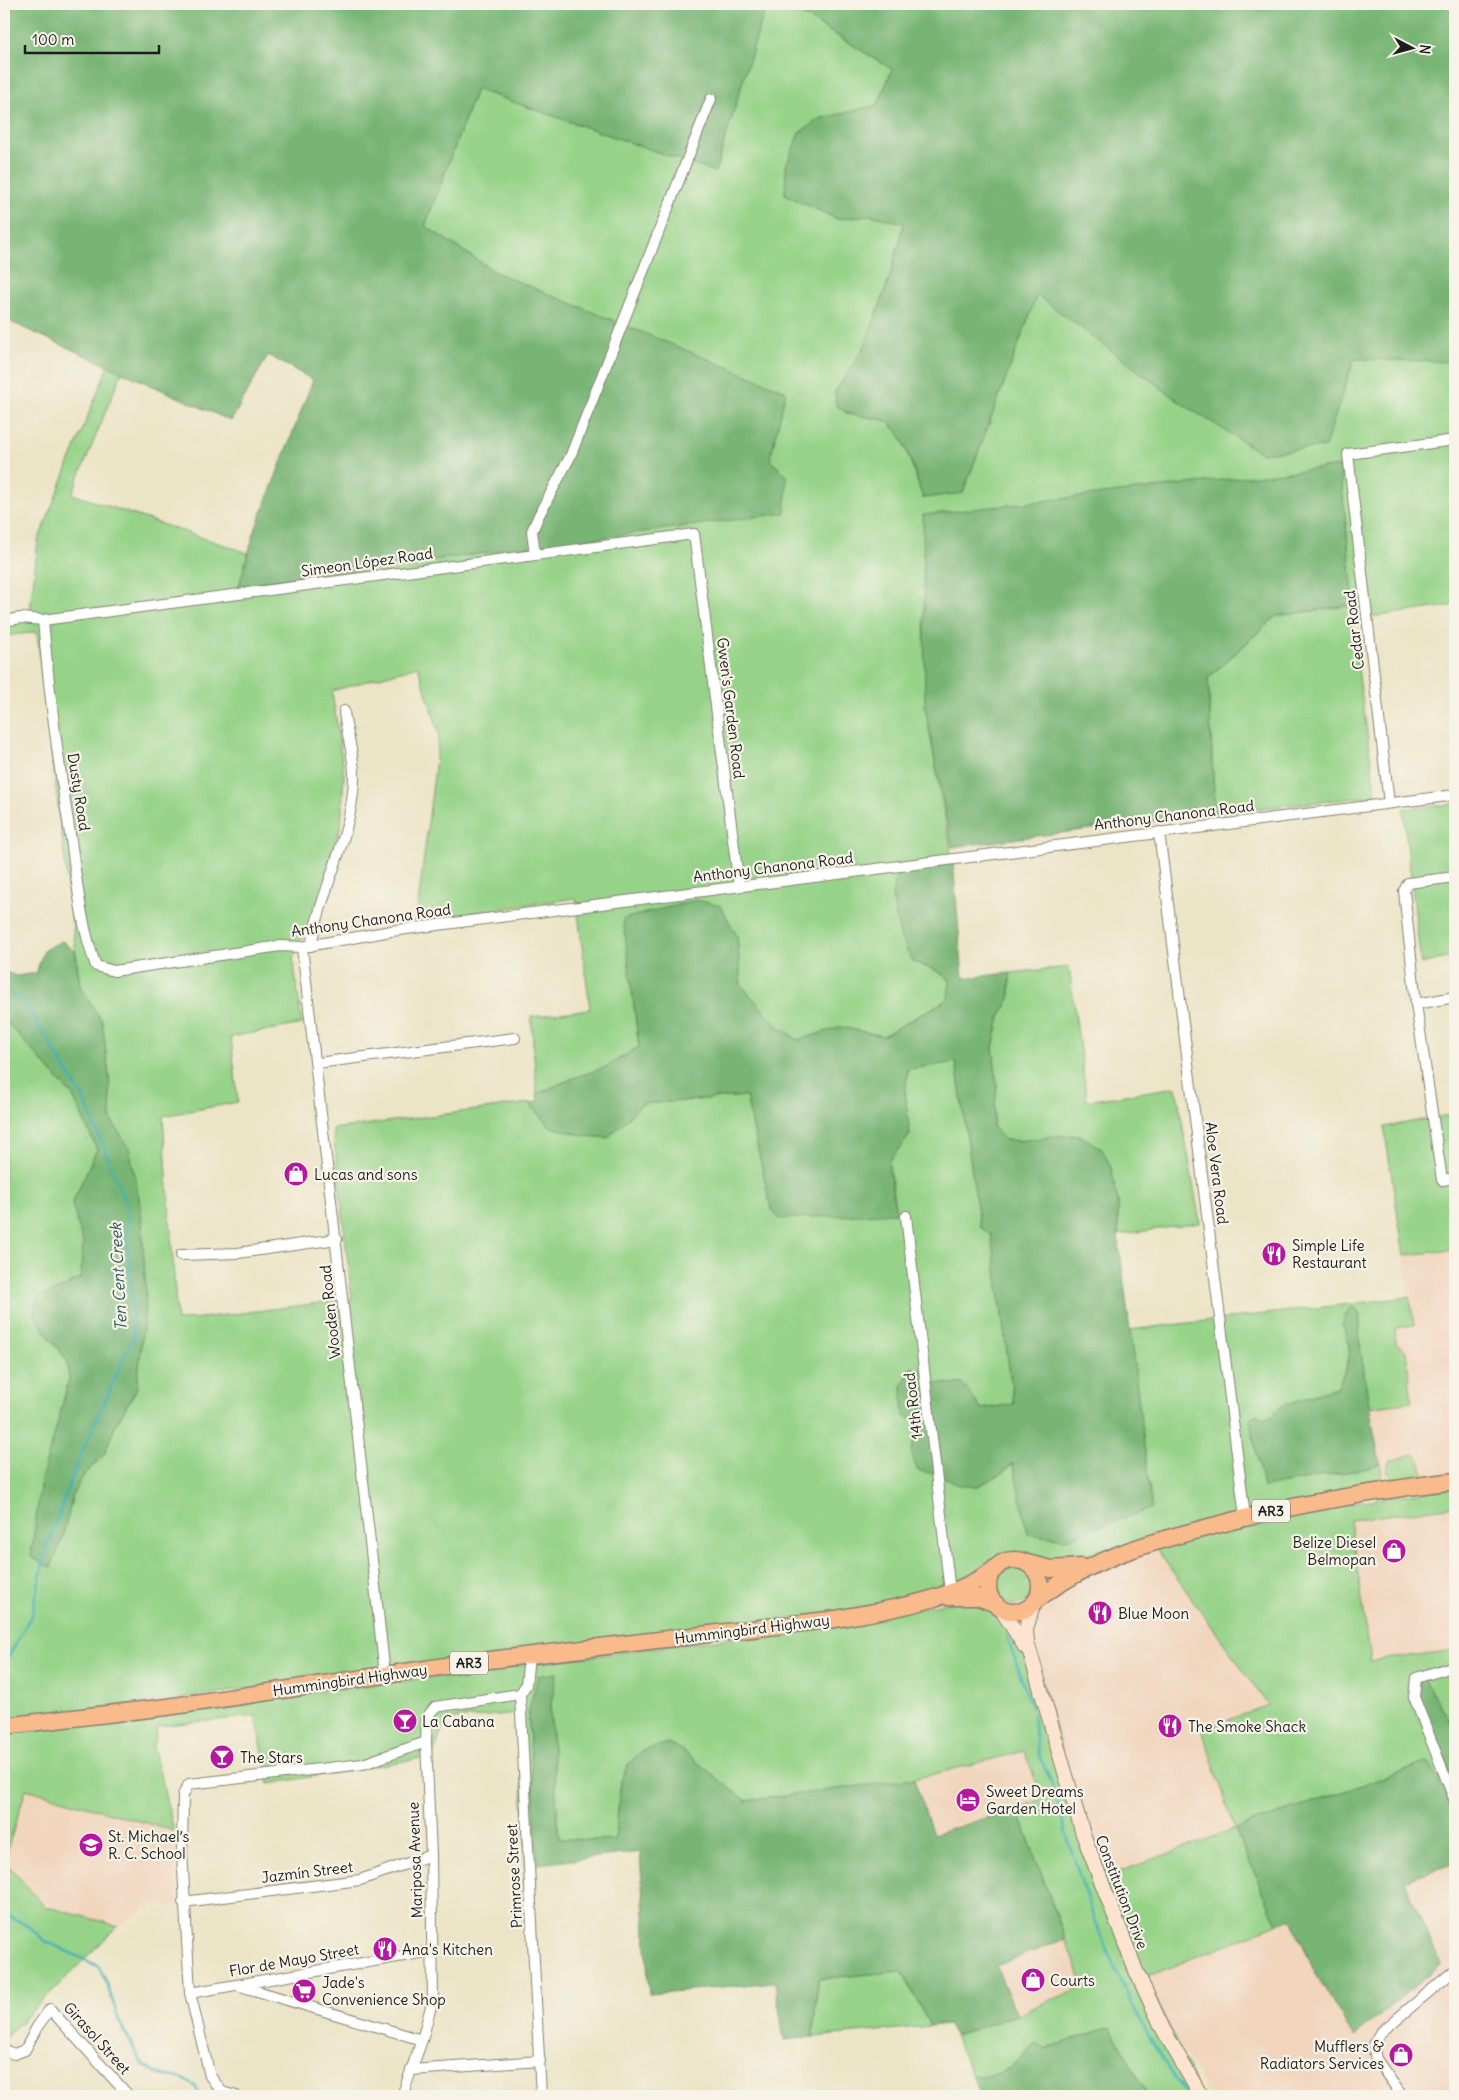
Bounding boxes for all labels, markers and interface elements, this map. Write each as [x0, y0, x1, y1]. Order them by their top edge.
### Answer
scale bar [25, 22, 159, 54]
north arrow [1386, 22, 1436, 72]
text: 100 m [32, 30, 74, 49]
text: N [1415, 44, 1434, 55]
street label: Simeon López Road [300, 543, 434, 581]
street label: Cedar Road [1340, 589, 1368, 671]
street label: Gwen's Garden Road [713, 636, 749, 780]
street label: Dusty Road [63, 752, 95, 832]
street label: Anthony Chanona Road [1093, 796, 1255, 834]
street label: Anthony Chanona Road [692, 848, 854, 886]
street label: Anthony Chanona Road [290, 899, 452, 941]
street label: Aloe Vera Road [1201, 1121, 1233, 1226]
shop icon: Lucas and sons [283, 1161, 309, 1187]
place label: Lucas and sons [314, 1165, 418, 1184]
water label: Ten Cent Creek [105, 1221, 131, 1331]
place label: Simple Life Restaurant [1292, 1236, 1367, 1272]
restaurant icon: Simple Life Restaurant [1261, 1241, 1287, 1267]
street label: Wooden Road [316, 1264, 344, 1360]
street label: 14th Road [899, 1371, 927, 1440]
road number: AR3 [1252, 1500, 1290, 1522]
place label: Belize Diesel Belmopan [1292, 1533, 1376, 1569]
shop icon: Belize Diesel Belmopan [1381, 1538, 1407, 1564]
restaurant icon: Blue Moon [1087, 1600, 1113, 1626]
place label: Blue Moon [1118, 1604, 1189, 1623]
street label: Hummingbird Highway [673, 1610, 831, 1648]
road number: AR3 [450, 1652, 488, 1675]
street label: Hummingbird Highway [271, 1660, 429, 1700]
bar icon: La Cabana [392, 1708, 418, 1734]
place label: La Cabana [422, 1712, 495, 1731]
restaurant icon: The Smoke Shack [1157, 1713, 1183, 1739]
place label: The Smoke Shack [1188, 1717, 1306, 1736]
bar icon: The Stars [209, 1744, 235, 1770]
place label: The Stars [240, 1748, 303, 1767]
place label: Sweet Dreams Garden Hotel [986, 1782, 1084, 1818]
hotel icon: Sweet Dreams Garden Hotel [955, 1787, 981, 1813]
street label: Mariposa Avenue [403, 1802, 427, 1918]
street label: Primrose Street [502, 1823, 526, 1929]
place label: St. Michael’s R. C. School [108, 1827, 190, 1863]
school or university icon: St. Michael’s R. C. School [78, 1832, 104, 1858]
street label: Constitution Drive [1092, 1832, 1152, 1952]
street label: Jazmín Street [260, 1857, 354, 1887]
restaurant icon: Ana's Kitchen [372, 1936, 398, 1962]
street label: Flor de Mayo Street [228, 1939, 360, 1981]
place label: Ana's Kitchen [402, 1940, 493, 1959]
shop icon: Courts [1020, 1967, 1046, 1993]
place label: Courts [1050, 1971, 1095, 1990]
place label: Jade's Convenience Shop [322, 1973, 446, 2009]
supermarket icon: Jade's Convenience Shop [291, 1978, 317, 2004]
street label: Girasol Street [60, 1998, 134, 2078]
place label: Mufflers & Radiators Services [1260, 2037, 1385, 2073]
shop icon: Mufflers & Radiators Services [1388, 2042, 1414, 2068]

